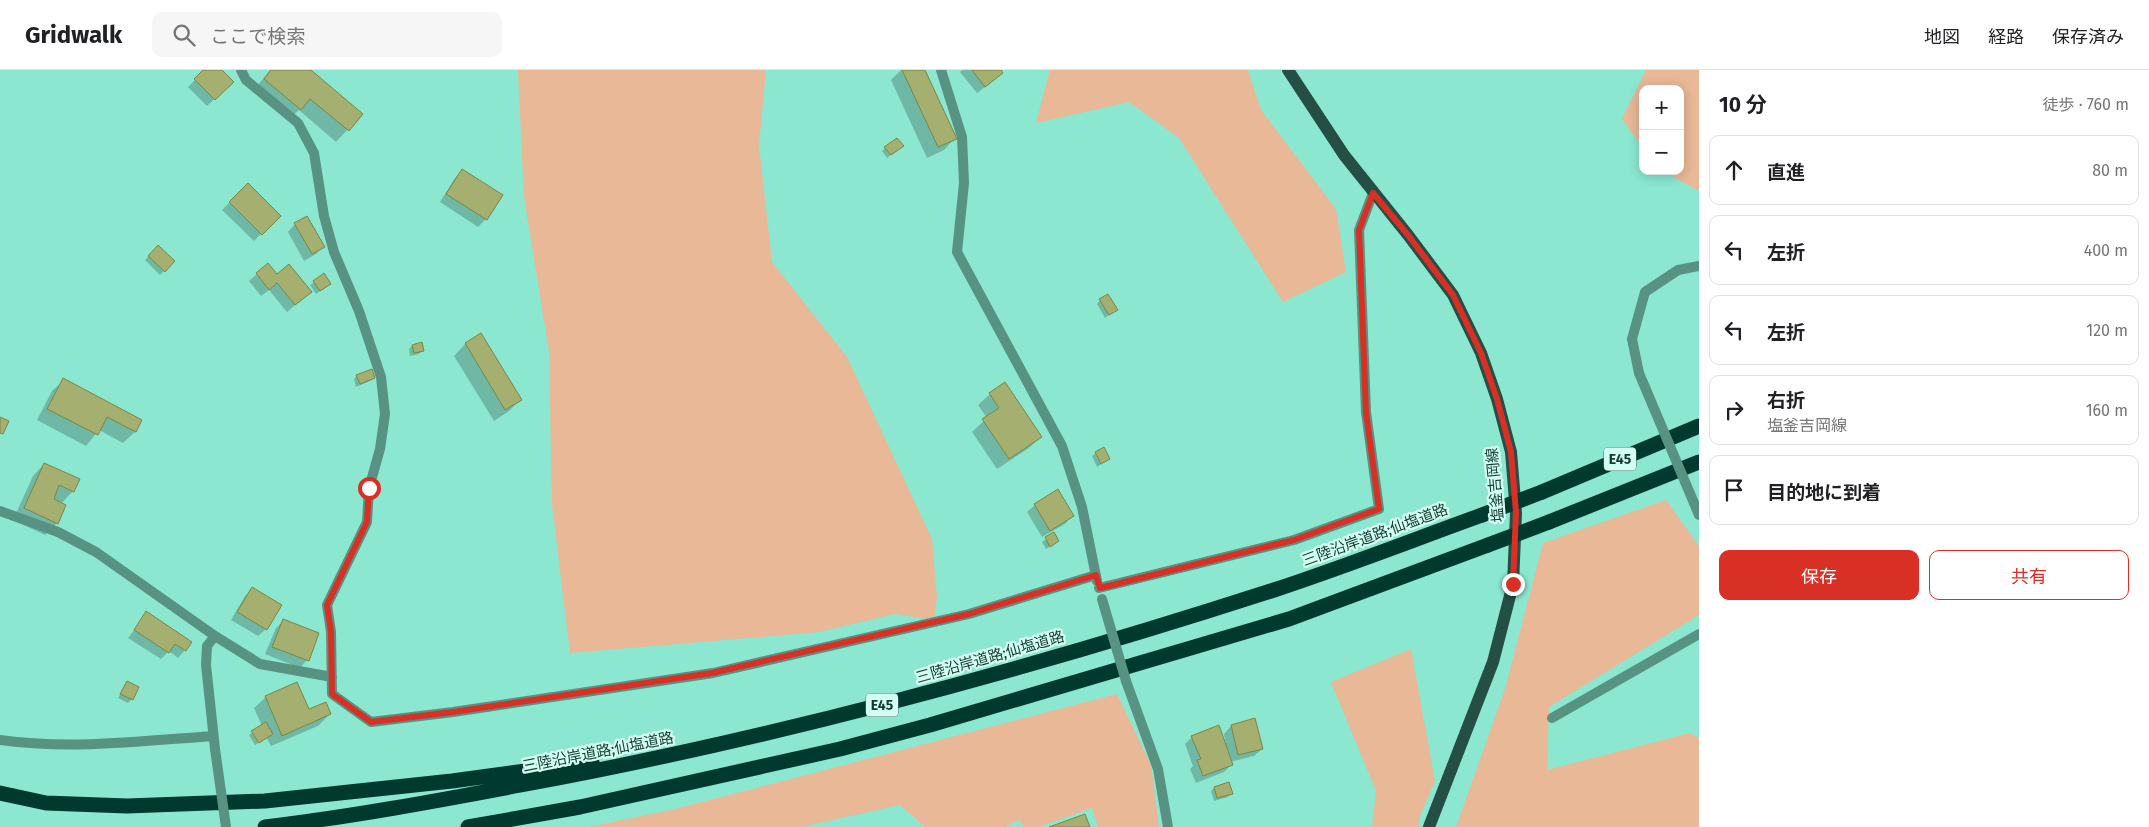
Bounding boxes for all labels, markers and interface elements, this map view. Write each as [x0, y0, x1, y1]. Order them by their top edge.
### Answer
search box [152, 12, 502, 57]
text: Gridwalk [25, 21, 122, 49]
icon: search [170, 21, 198, 49]
text: ここで検索 [210, 25, 305, 48]
text: 地図 [1924, 26, 1960, 48]
text: 経路 [1988, 26, 2024, 48]
text: 保存済み [2052, 26, 2124, 48]
map controls [1639, 85, 1684, 175]
button: + [1639, 85, 1684, 130]
text: 10 分 [1719, 92, 1767, 118]
text: 徒歩 · 760 m [2043, 95, 2129, 114]
button: − [1639, 130, 1684, 175]
icon: ahead [1720, 156, 1748, 184]
text: 直進 [1767, 161, 1805, 184]
text: 80 m [2092, 161, 2128, 180]
icon: left [1720, 236, 1748, 264]
text: 左折 [1767, 241, 1805, 264]
text: 400 m [2084, 241, 2128, 260]
icon: left [1720, 316, 1748, 344]
text: 左折 [1767, 321, 1805, 344]
text: 120 m [2086, 321, 2128, 340]
text: 右折 [1767, 389, 1805, 412]
icon: right [1720, 396, 1748, 424]
text: 160 m [2086, 401, 2128, 420]
text: 塩釜吉岡線 [1767, 416, 1847, 435]
street label: 塩釜吉岡線 [1483, 447, 1507, 523]
road number: E45 [1604, 448, 1636, 470]
icon: arrive [1720, 476, 1748, 504]
route start [358, 477, 381, 500]
text: 目的地に到着 [1767, 481, 1881, 504]
street label: 三陸沿岸道路;仙塩道路 [1300, 500, 1450, 570]
button: 保存 [1719, 550, 1919, 600]
button: 共有 [1929, 550, 2129, 600]
route end [1502, 573, 1525, 596]
street label: 三陸沿岸道路;仙塩道路 [914, 627, 1066, 687]
road number: E45 [866, 694, 898, 716]
street label: 三陸沿岸道路;仙塩道路 [521, 729, 675, 775]

